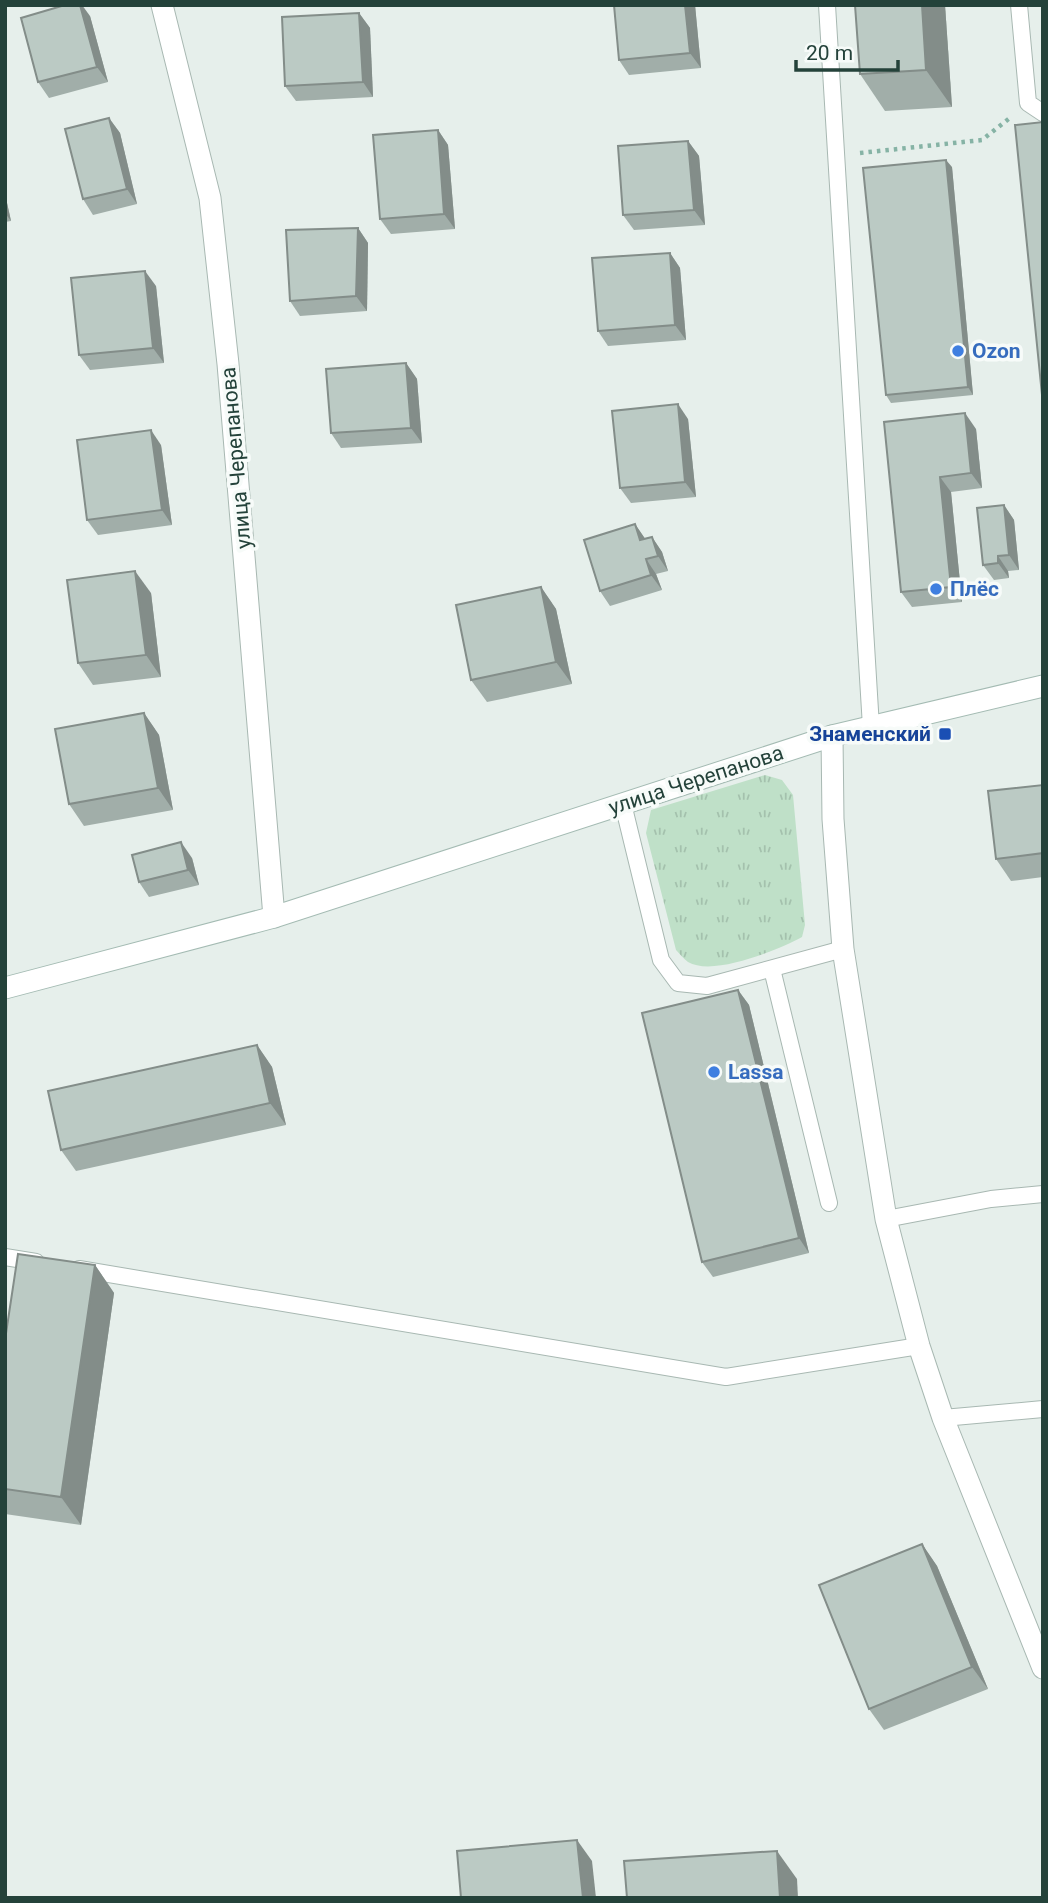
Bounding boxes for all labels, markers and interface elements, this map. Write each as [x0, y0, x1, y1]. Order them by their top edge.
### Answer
scale bar [796, 28, 898, 72]
text: 20 m [806, 41, 853, 65]
place label: Ozon [972, 339, 1021, 363]
marker: Ozon [950, 343, 966, 359]
street label: улица Черепанова [216, 366, 256, 550]
place label: Плёс [950, 577, 999, 601]
marker: Плёс [928, 581, 944, 597]
place label: Знаменский [809, 722, 931, 746]
marker: Знаменский [937, 726, 953, 742]
street label: улица Черепанова [606, 740, 786, 820]
place label: Lassa [728, 1060, 783, 1084]
marker: Lassa [706, 1064, 722, 1080]

